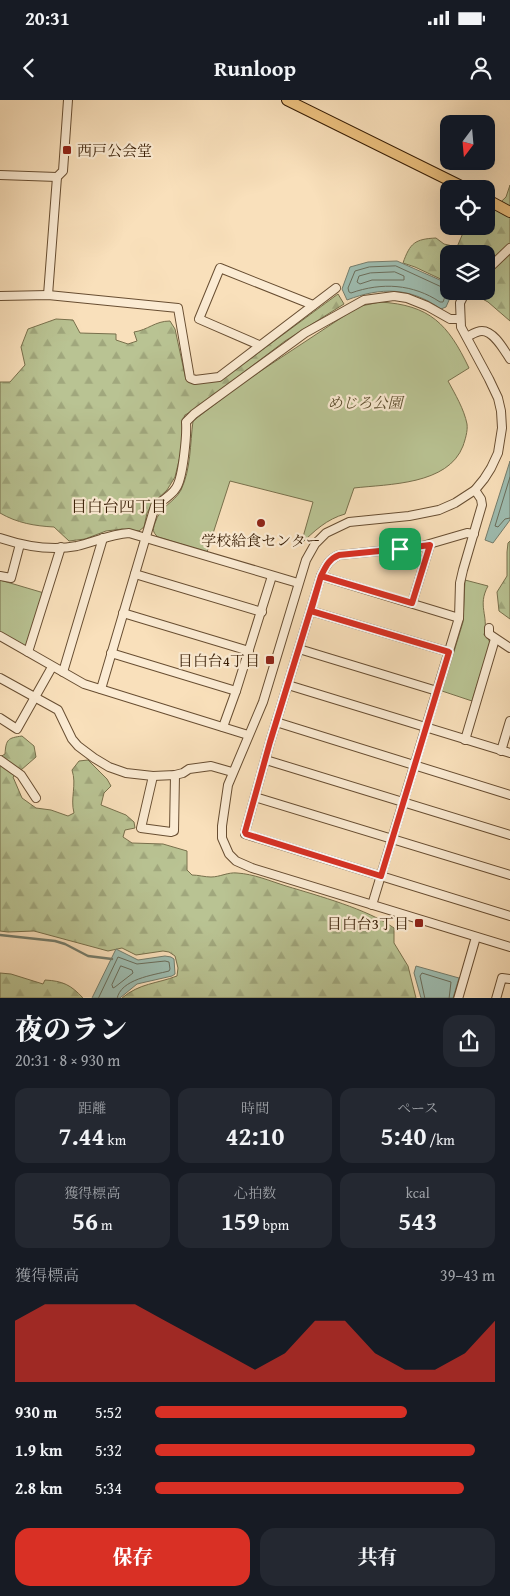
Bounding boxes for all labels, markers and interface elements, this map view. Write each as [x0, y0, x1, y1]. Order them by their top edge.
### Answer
text: 20:31 [25, 4, 70, 32]
text: Runloop [214, 52, 296, 84]
icon: back [15, 54, 43, 82]
icon: person [467, 54, 495, 82]
north arrow [440, 115, 495, 170]
map controls [440, 115, 495, 300]
place label: 西戸公会堂 [77, 140, 152, 161]
marker: 西戸公会堂 [61, 144, 73, 156]
button: locate [440, 180, 495, 235]
button: layers [440, 245, 495, 300]
park label: めじろ公園 [327, 392, 405, 413]
district label: 目白台四丁目 [71, 494, 167, 518]
marker: 学校給食センター [255, 517, 267, 529]
pin [379, 528, 421, 570]
place label: 学校給食センター [201, 530, 321, 551]
icon: arrive [386, 535, 414, 563]
place label: 目白台4丁目 [178, 650, 260, 671]
marker: 目白台4丁目 [264, 654, 276, 666]
place label: 目白台3丁目 [327, 913, 409, 934]
marker: 目白台3丁目 [413, 917, 425, 929]
text: 夜のラン [15, 1008, 127, 1049]
button: share [443, 1015, 495, 1067]
text: 20:31 · 8 × 930 m [15, 1048, 120, 1072]
text: 距離 [78, 1098, 106, 1118]
text: 時間 [241, 1098, 269, 1118]
text: ペース [397, 1098, 438, 1118]
text: 7.44 [59, 1118, 104, 1154]
text: 42:10 [226, 1118, 284, 1154]
text: 5:40 [381, 1118, 427, 1154]
text: km [104, 1130, 126, 1150]
text: /km [427, 1130, 455, 1150]
text: 獲得標高 [64, 1183, 120, 1203]
text: 心拍数 [234, 1183, 276, 1203]
text: kcal [406, 1183, 430, 1203]
text: 56 [72, 1203, 98, 1239]
text: 159 [221, 1203, 260, 1239]
text: 543 [398, 1203, 437, 1239]
text: m [98, 1215, 113, 1235]
text: bpm [260, 1215, 289, 1235]
text: 獲得標高 [15, 1263, 79, 1287]
text: 39–43 m [440, 1263, 495, 1287]
text: 930 m [15, 1400, 57, 1424]
text: 5:52 [95, 1400, 122, 1424]
text: 1.9 km [15, 1438, 62, 1462]
text: 5:32 [95, 1438, 122, 1462]
text: 2.8 km [15, 1476, 62, 1500]
text: 5:34 [95, 1476, 122, 1500]
button: 保存 [15, 1528, 250, 1586]
button: 共有 [260, 1528, 495, 1586]

